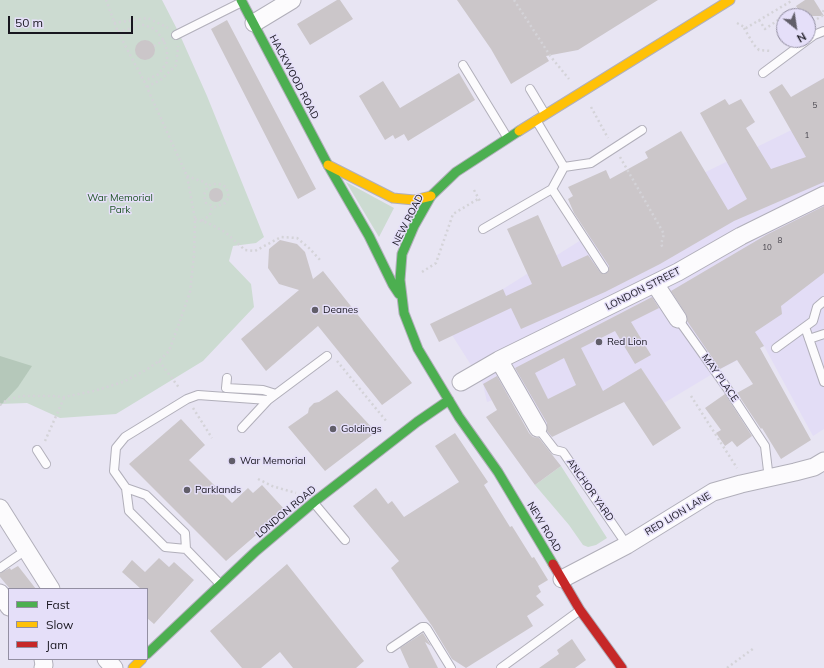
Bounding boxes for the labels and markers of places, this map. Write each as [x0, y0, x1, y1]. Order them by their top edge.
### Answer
place label: Deanes [323, 304, 358, 316]
marker: Deanes [310, 305, 320, 315]
place label: Red Lion [607, 336, 647, 348]
marker: Red Lion [594, 337, 604, 347]
place label: Goldings [341, 423, 382, 435]
marker: Goldings [328, 424, 338, 434]
place label: War Memorial [240, 455, 306, 467]
marker: War Memorial [227, 456, 237, 466]
place label: Parklands [195, 484, 241, 496]
marker: Parklands [182, 485, 192, 495]

